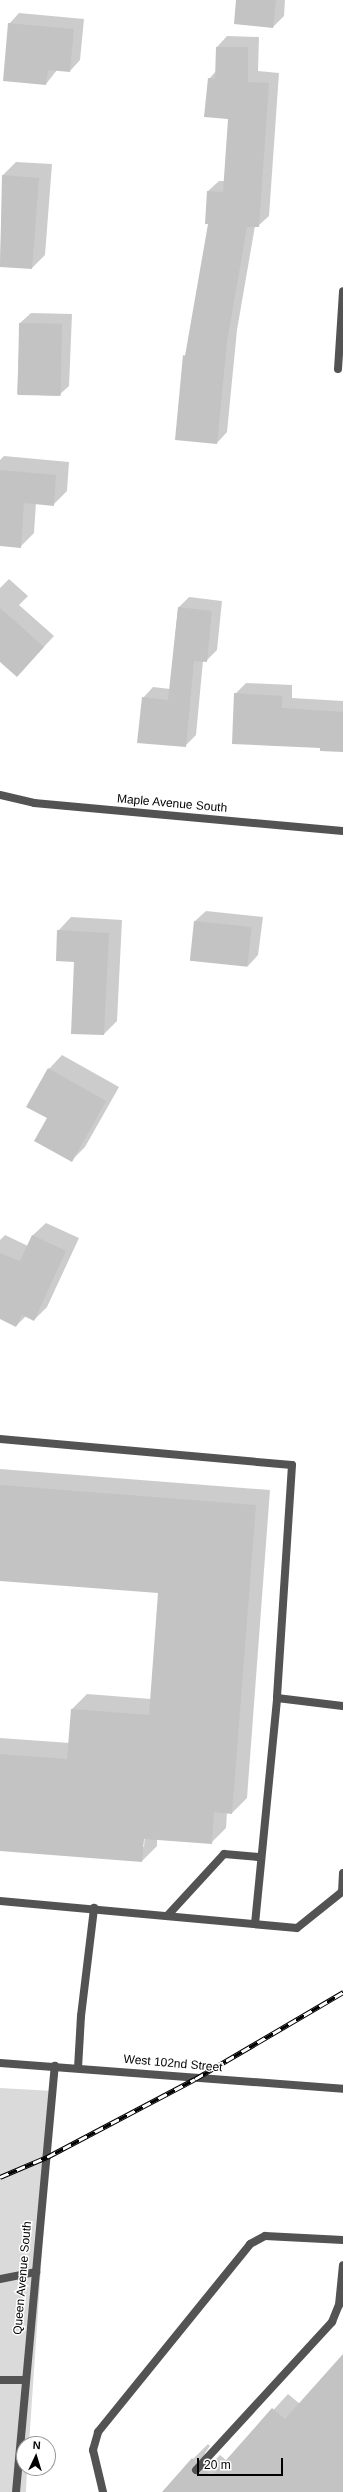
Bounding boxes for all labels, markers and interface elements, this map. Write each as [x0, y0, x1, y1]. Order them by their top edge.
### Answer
street label: Maple Avenue South [116, 792, 228, 816]
street label: West 102nd Street [123, 2053, 223, 2075]
street label: Queen Avenue South [11, 2220, 35, 2336]
north arrow [16, 2436, 56, 2476]
text: N [32, 2439, 41, 2451]
scale bar [199, 2450, 285, 2476]
text: 20 m [204, 2458, 231, 2472]

